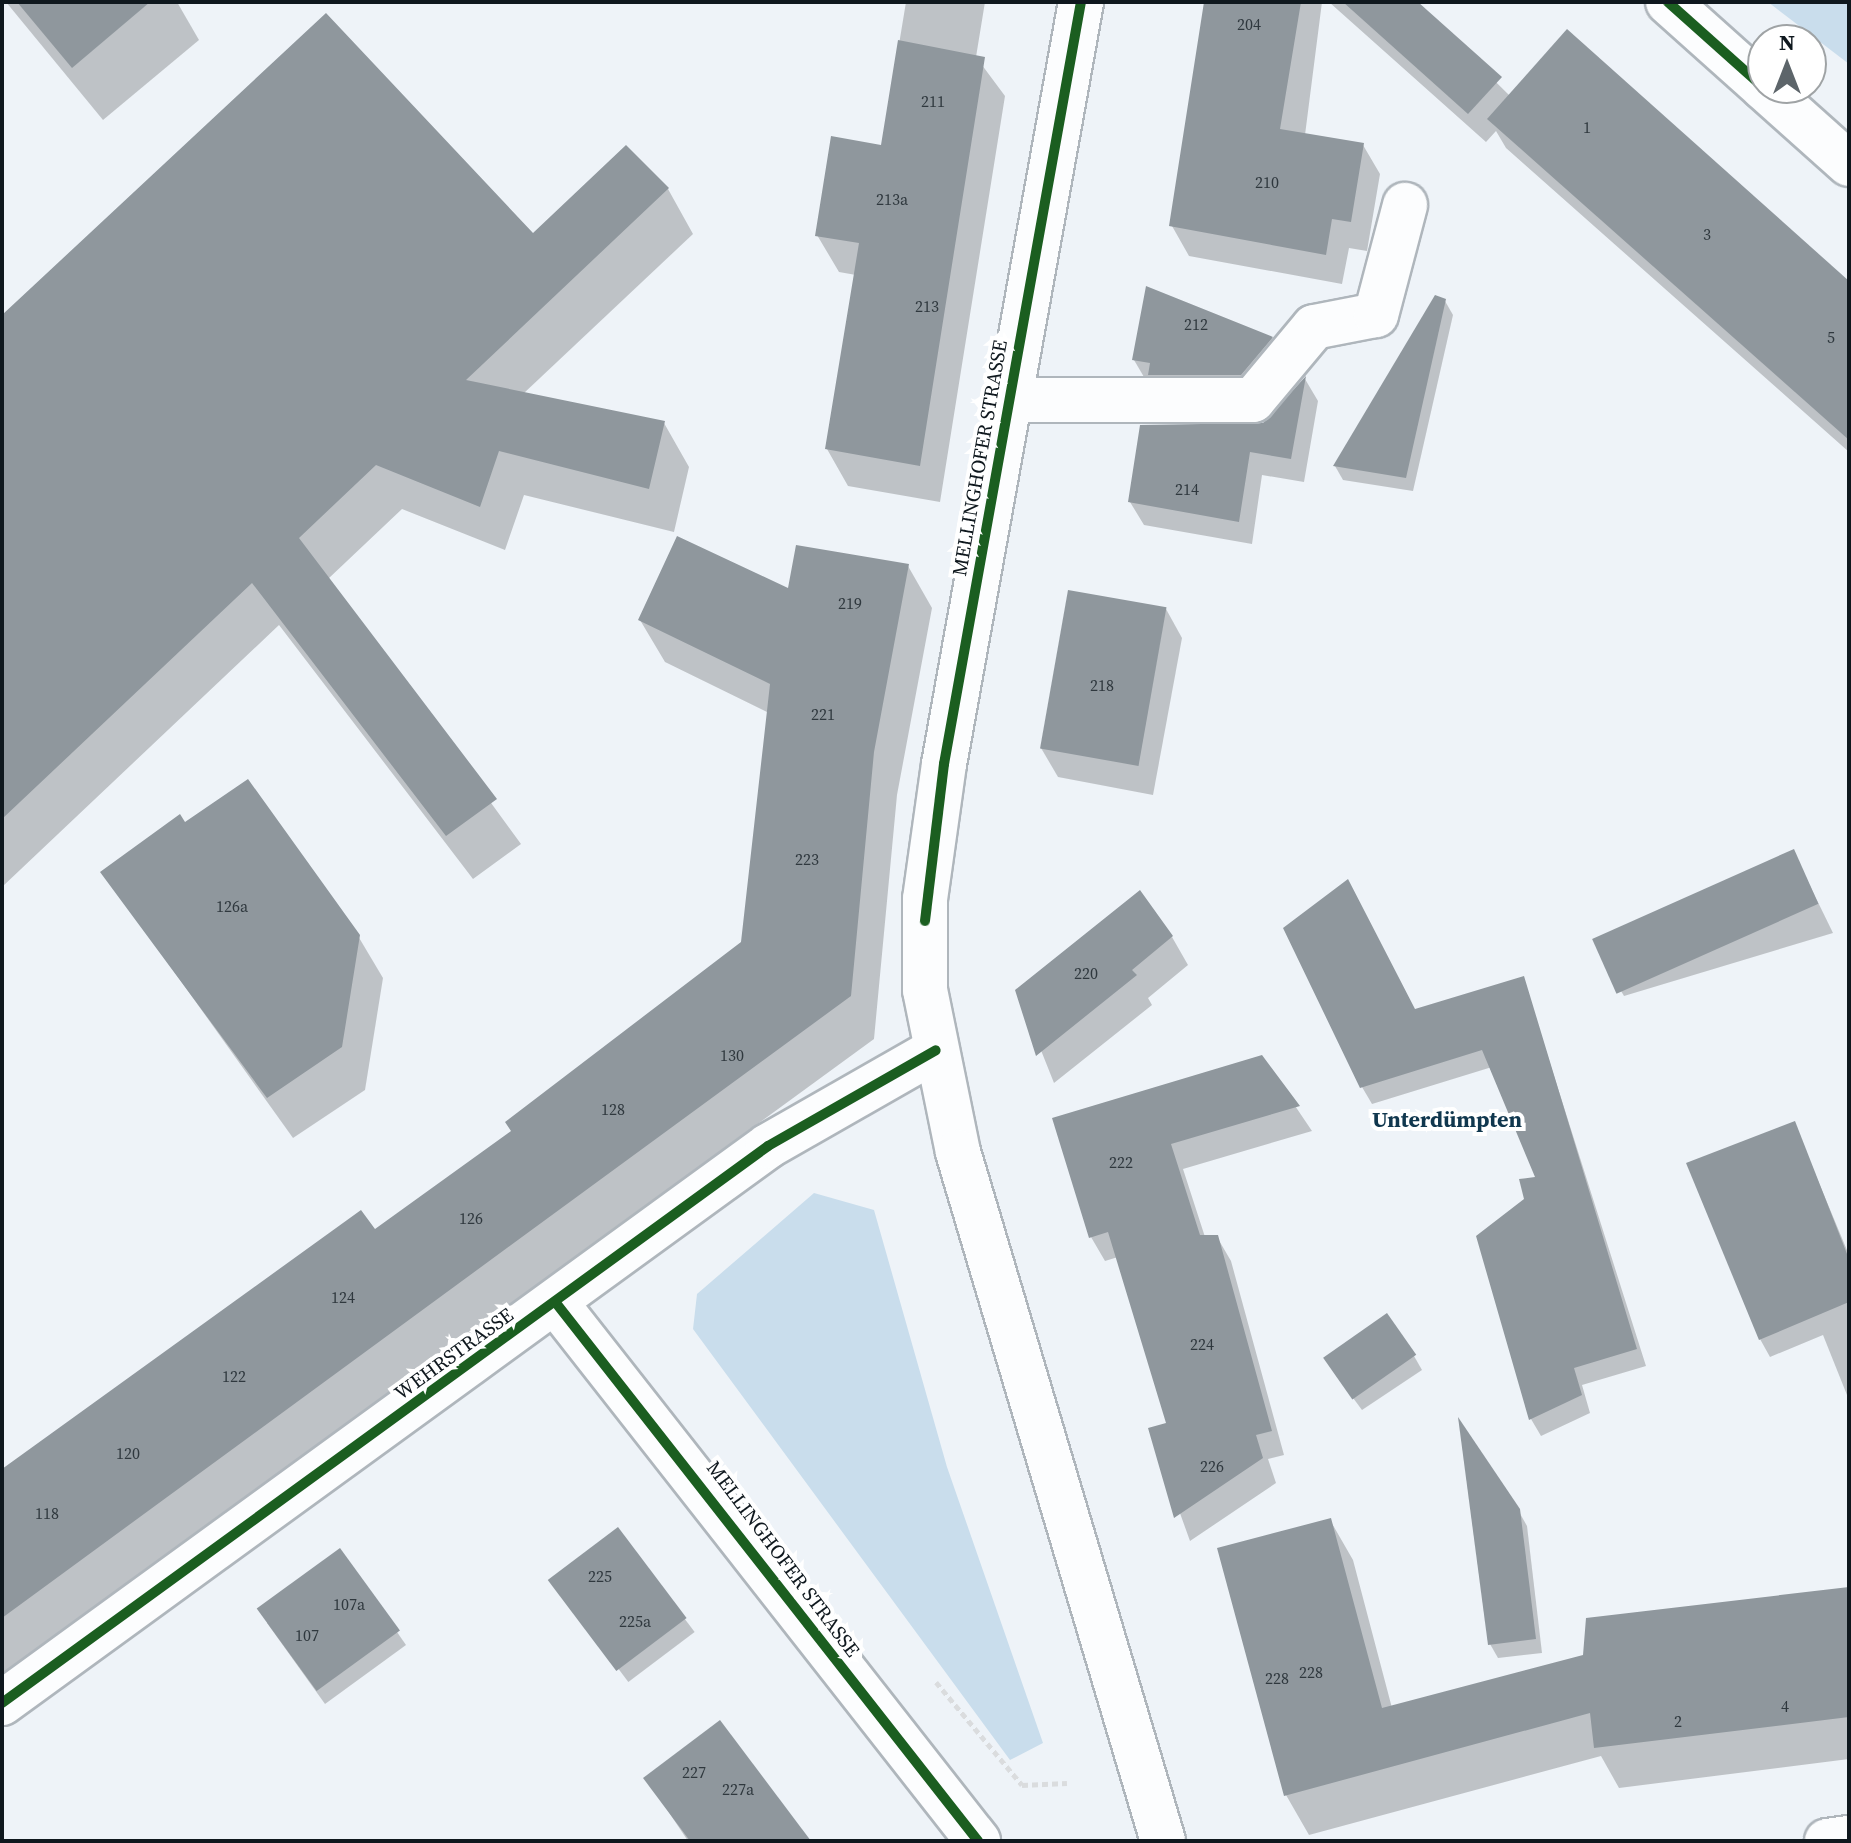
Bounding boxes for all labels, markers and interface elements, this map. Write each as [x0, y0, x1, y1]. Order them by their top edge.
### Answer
house number: 204 [1237, 14, 1261, 34]
north arrow [1747, 24, 1827, 104]
text: N [1779, 27, 1795, 57]
house number: 211 [921, 91, 945, 111]
house number: 1 [1583, 117, 1591, 137]
house number: 210 [1255, 172, 1279, 192]
house number: 213a [876, 189, 908, 209]
house number: 3 [1703, 224, 1711, 244]
house number: 213 [915, 296, 939, 316]
house number: 212 [1184, 314, 1208, 334]
house number: 5 [1827, 327, 1835, 347]
street label: MELLINGHOFER STRASSE [947, 338, 1013, 578]
house number: 214 [1175, 479, 1199, 499]
house number: 219 [838, 593, 862, 613]
house number: 218 [1090, 675, 1114, 695]
house number: 221 [811, 704, 835, 724]
house number: 223 [795, 849, 819, 869]
house number: 126a [216, 896, 248, 916]
house number: 220 [1074, 963, 1098, 983]
house number: 130 [720, 1045, 744, 1065]
house number: 128 [601, 1099, 625, 1119]
district label: Unterdümpten [1372, 1107, 1522, 1133]
house number: 222 [1109, 1152, 1133, 1172]
house number: 126 [459, 1208, 483, 1228]
house number: 124 [331, 1287, 355, 1307]
street label: WEHRSTRASSE [390, 1303, 518, 1405]
house number: 224 [1190, 1334, 1214, 1354]
house number: 122 [222, 1366, 246, 1386]
house number: 120 [116, 1443, 140, 1463]
street label: MELLINGHOFER STRASSE [701, 1456, 865, 1662]
house number: 226 [1200, 1456, 1224, 1476]
house number: 118 [35, 1503, 59, 1523]
house number: 225 [588, 1566, 612, 1586]
house number: 107a [333, 1594, 365, 1614]
house number: 225a [619, 1611, 651, 1631]
house number: 107 [295, 1625, 319, 1645]
house number: 228 [1299, 1662, 1323, 1682]
house number: 228 [1265, 1668, 1289, 1688]
house number: 4 [1781, 1696, 1789, 1716]
house number: 2 [1674, 1711, 1682, 1731]
house number: 227 [682, 1762, 706, 1782]
house number: 227a [722, 1779, 754, 1799]

